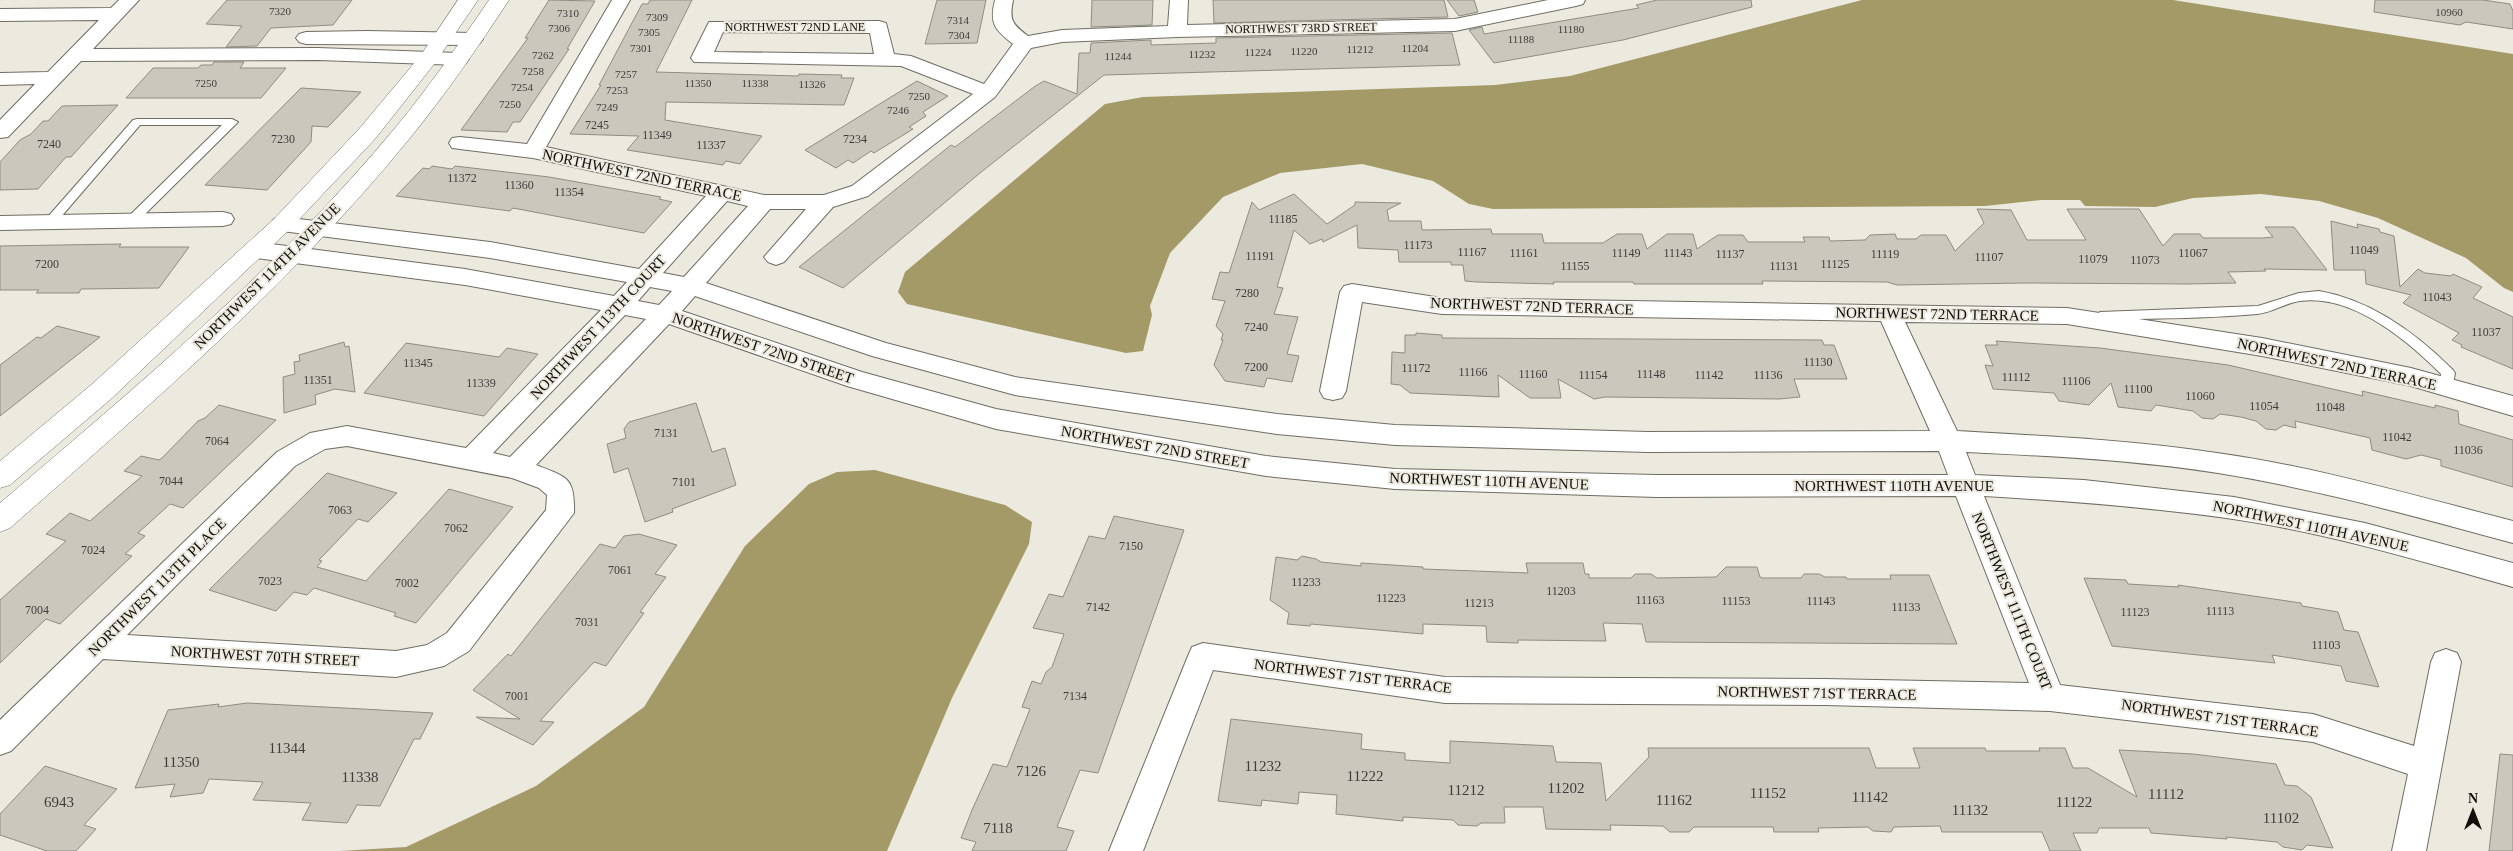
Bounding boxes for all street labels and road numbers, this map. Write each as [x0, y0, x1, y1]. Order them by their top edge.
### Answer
street label: NORTHWEST 72ND LANE [725, 20, 865, 34]
street label: NORTHWEST 73RD STREET [1225, 20, 1378, 36]
street label: NORTHWEST 72ND TERRACE [541, 146, 743, 204]
street label: NORTHWEST 114TH AVENUE [191, 200, 343, 352]
street label: NORTHWEST 113TH COURT [527, 252, 669, 402]
street label: NORTHWEST 72ND TERRACE [1430, 294, 1634, 318]
street label: NORTHWEST 72ND TERRACE [1835, 304, 2039, 324]
street label: NORTHWEST 72ND STREET [670, 309, 856, 387]
street label: NORTHWEST 72ND TERRACE [2236, 335, 2438, 393]
street label: NORTHWEST 72ND STREET [1060, 423, 1250, 471]
street label: NORTHWEST 110TH AVENUE [1389, 470, 1589, 492]
street label: NORTHWEST 110TH AVENUE [1794, 478, 1994, 494]
street label: NORTHWEST 110TH AVENUE [2212, 497, 2410, 555]
street label: NORTHWEST 111TH COURT [1969, 510, 2055, 692]
street label: NORTHWEST 113TH PLACE [85, 515, 229, 659]
street label: NORTHWEST 70TH STREET [170, 643, 360, 669]
street label: NORTHWEST 71ST TERRACE [1253, 656, 1453, 696]
street label: NORTHWEST 71ST TERRACE [1717, 683, 1917, 703]
street label: NORTHWEST 71ST TERRACE [2120, 696, 2320, 740]

